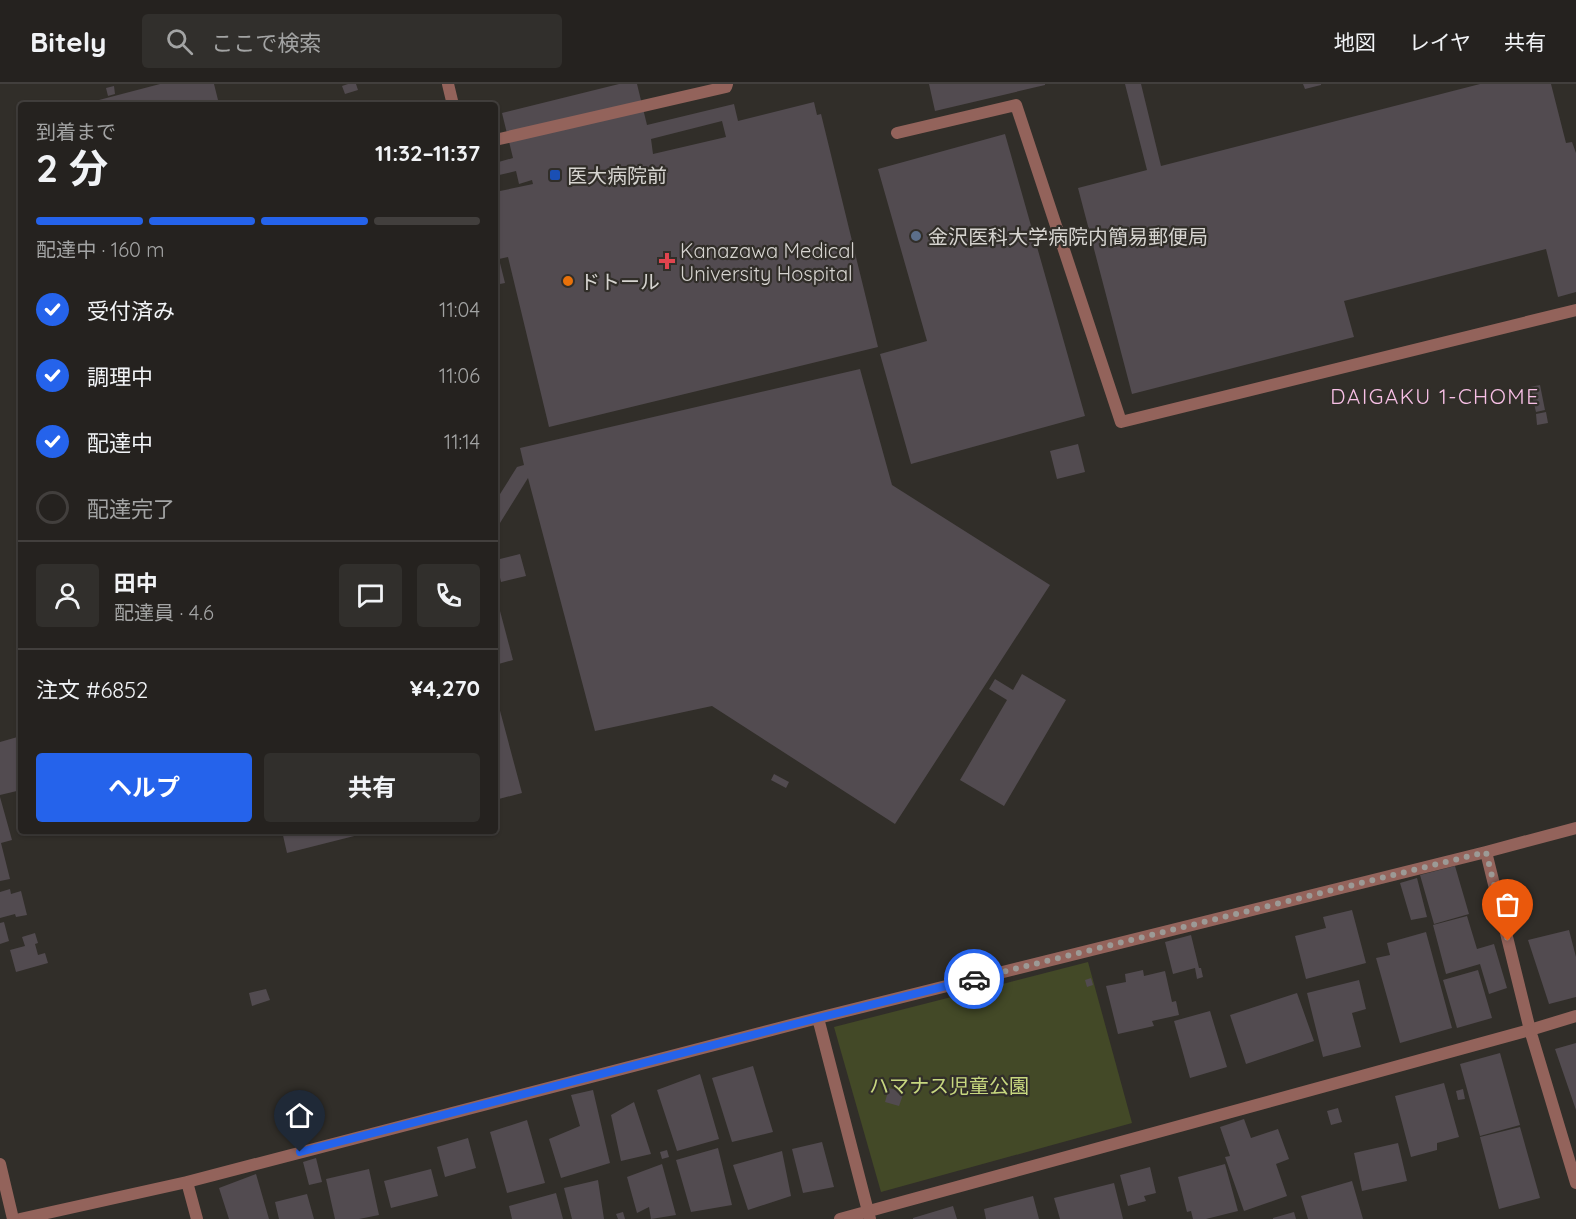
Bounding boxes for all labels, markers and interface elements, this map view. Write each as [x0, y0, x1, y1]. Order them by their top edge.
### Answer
search box [142, 14, 562, 68]
text: Bitely [30, 24, 106, 59]
icon: search [163, 25, 196, 58]
text: ここで検索 [211, 29, 321, 57]
text: 地図 [1334, 29, 1376, 55]
text: レイヤ [1409, 29, 1471, 55]
text: 共有 [1504, 29, 1546, 55]
text: 到着まで [36, 119, 116, 144]
text: 11:32–11:37 [375, 139, 480, 167]
text: 2 分 [36, 143, 108, 192]
place label: 医大病院前 [567, 163, 667, 188]
marker: 医大病院前 [548, 168, 562, 182]
place label: 金沢医科大学病院内簡易郵便局 [928, 224, 1208, 249]
marker: 金沢医科大学病院内簡易郵便局 [909, 229, 923, 243]
text: 配達中 · 160 m [36, 237, 165, 262]
place label: Kanazawa Medical University Hospital [680, 238, 855, 286]
marker: Kanazawa Medical University Hospital [658, 252, 676, 270]
place label: ドトール [580, 269, 660, 294]
marker: ドトール [561, 274, 575, 288]
icon: check [36, 293, 69, 326]
text: 受付済み [87, 297, 175, 325]
text: 11:04 [439, 297, 480, 322]
icon: check [36, 359, 69, 392]
text: 調理中 [87, 363, 153, 391]
text: 11:06 [439, 363, 480, 388]
district label: DAIGAKU 1-CHOME [1330, 383, 1540, 409]
icon: check [36, 425, 69, 458]
text: 配達中 [87, 429, 153, 457]
text: 11:14 [444, 429, 480, 454]
text: 配達完了 [87, 495, 175, 523]
button: person [36, 564, 99, 627]
button: chat [339, 564, 402, 627]
button: phone [417, 564, 480, 627]
text: 田中 [114, 569, 158, 597]
text: 配達員 · 4.6 [114, 600, 214, 625]
text: ¥4,270 [410, 674, 480, 702]
text: 注文 #6852 [36, 676, 148, 704]
button: ヘルプ [36, 753, 252, 822]
button: 共有 [264, 753, 480, 822]
pin [1482, 879, 1533, 941]
icon: bag [1491, 888, 1524, 921]
courier [944, 949, 1004, 1009]
icon: car [958, 963, 991, 996]
park label: ハマナス児童公園 [869, 1073, 1029, 1098]
pin [274, 1090, 325, 1152]
icon: home [283, 1099, 316, 1132]

